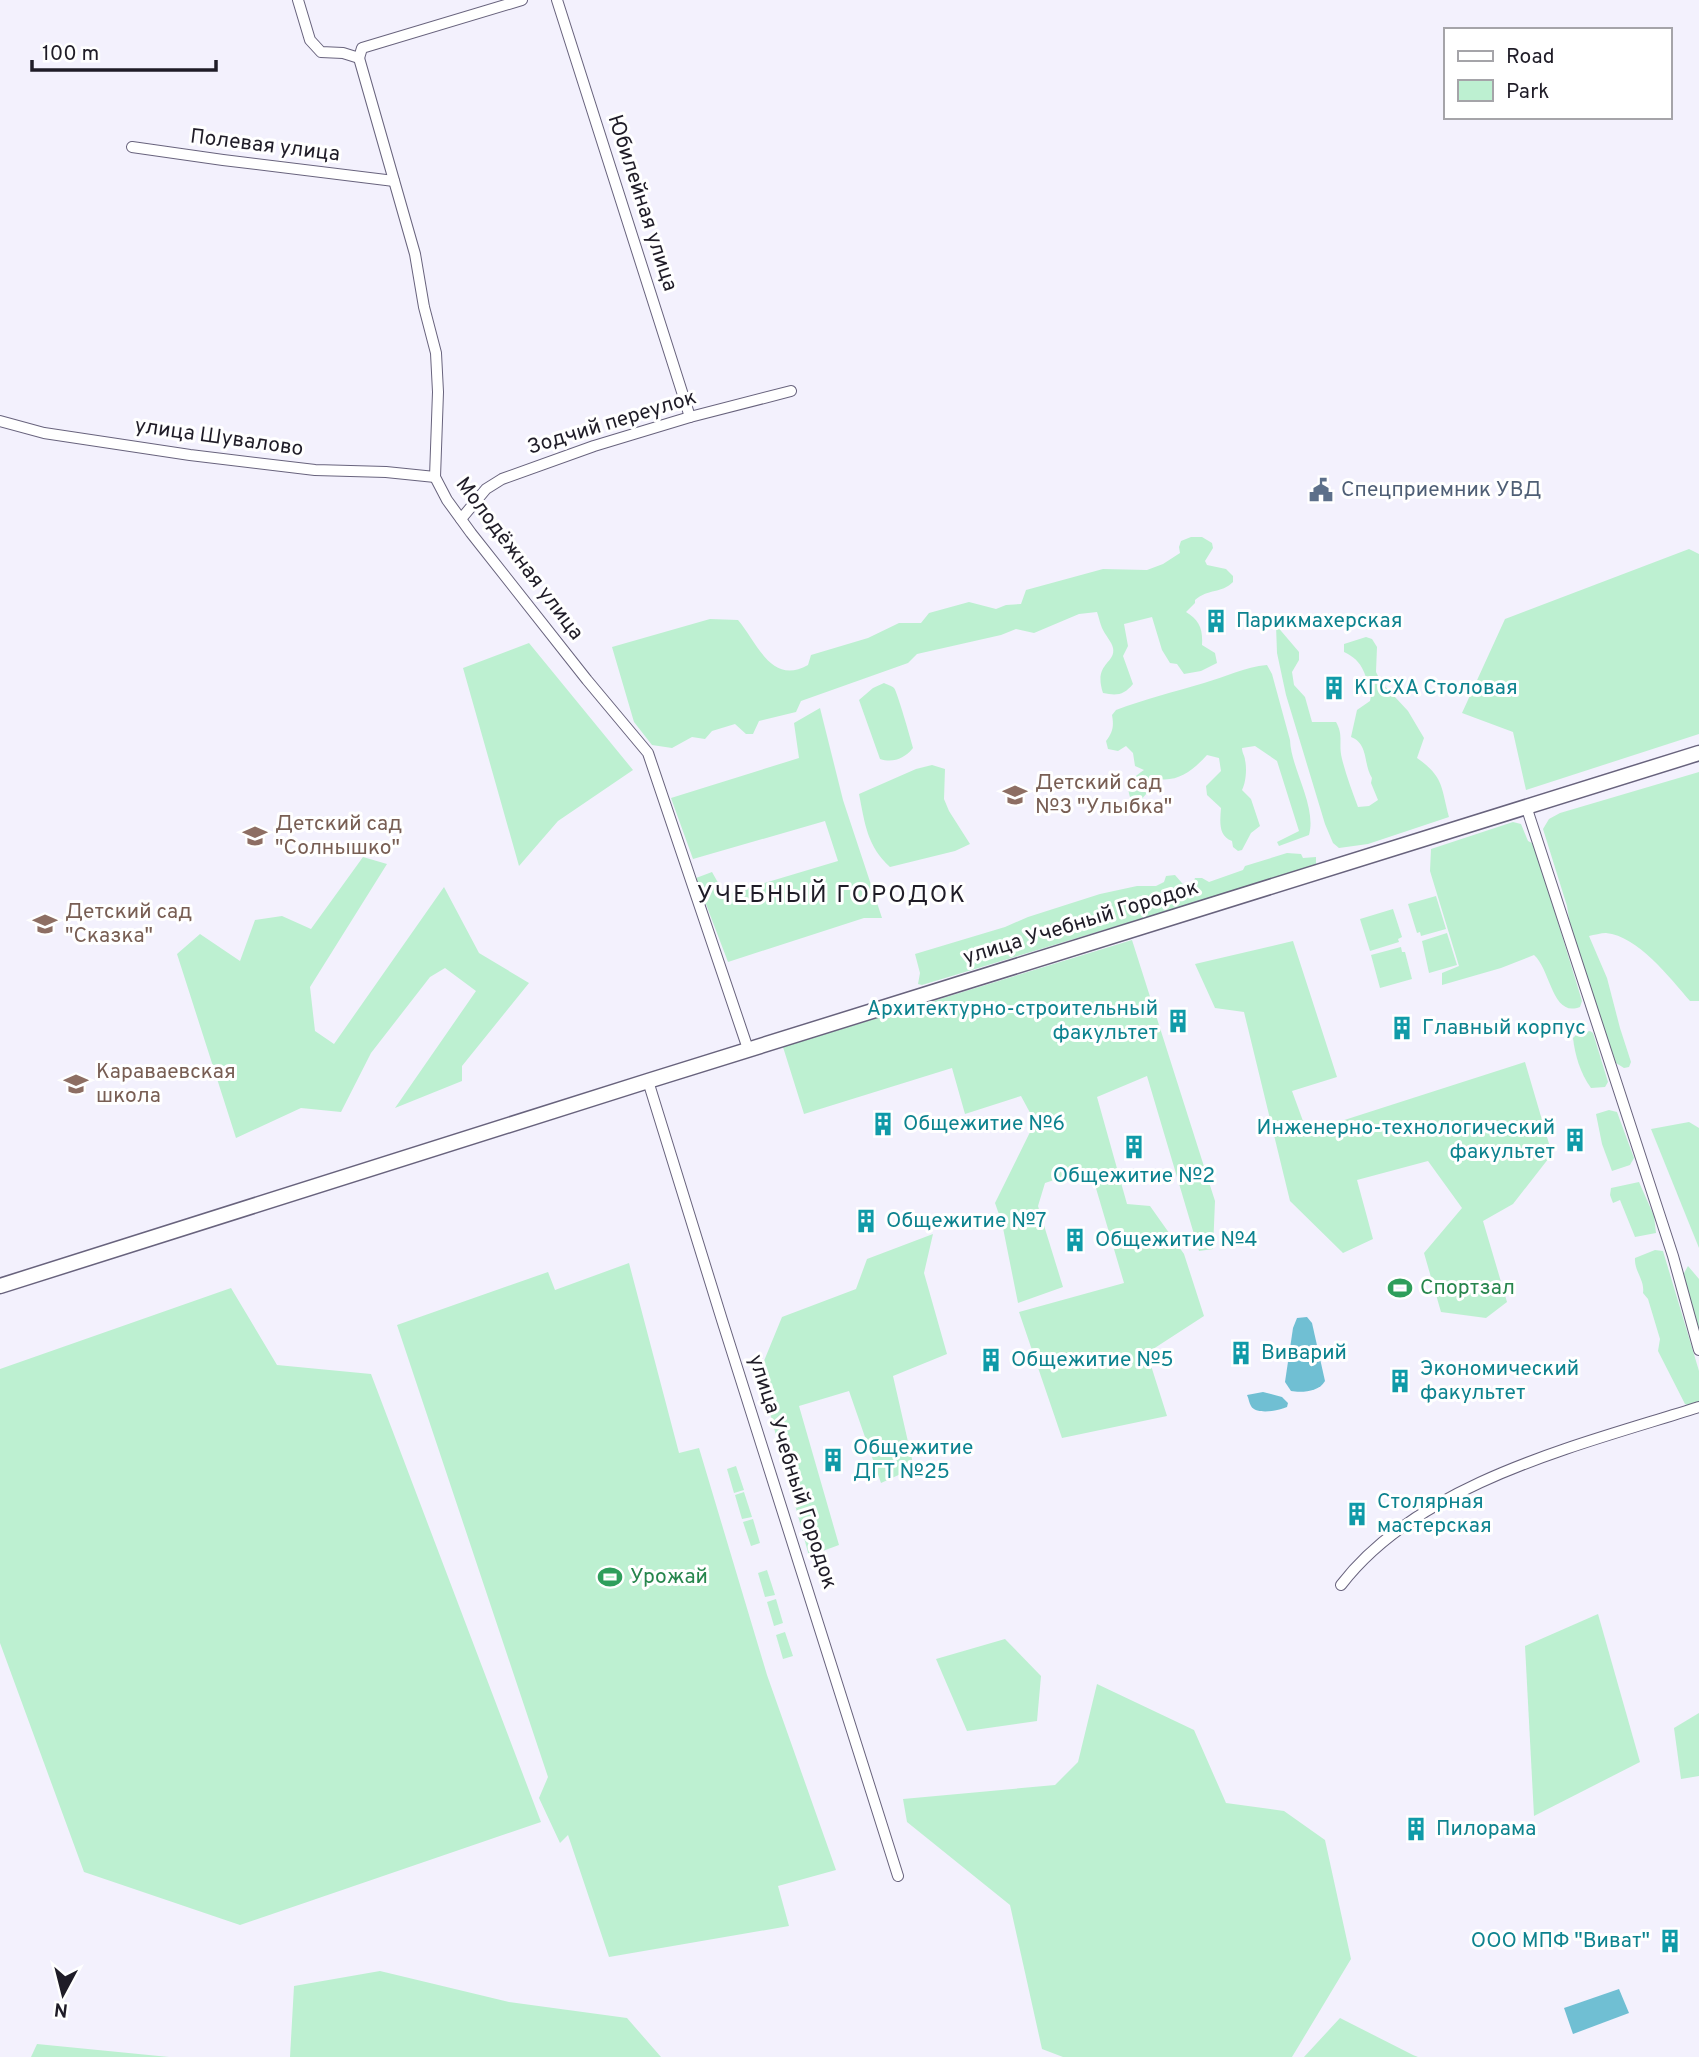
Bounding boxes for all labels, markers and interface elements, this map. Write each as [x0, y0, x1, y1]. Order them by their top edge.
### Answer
scale bar [32, 28, 215, 72]
legend [1444, 28, 1671, 119]
text: 100 m [42, 41, 99, 68]
text: Road [1506, 44, 1555, 71]
text: Park [1506, 79, 1549, 106]
street label: Юбилейная улица [601, 111, 683, 295]
street label: Полевая улица [189, 123, 341, 169]
street label: Зодчий переулок [524, 384, 700, 462]
street label: улица Шувалово [133, 413, 305, 463]
street label: Молодёжная улица [449, 472, 589, 646]
public building icon: Спецприемник УВД [1307, 476, 1335, 504]
place label: Спецприемник УВД [1341, 477, 1542, 504]
building icon: Парикмахерская [1202, 607, 1230, 635]
place label: Парикмахерская [1236, 608, 1402, 635]
building icon: КГСХА Столовая [1320, 674, 1348, 702]
place label: КГСХА Столовая [1354, 675, 1518, 702]
place label: Детский сад №3 "Улыбка" [1035, 770, 1172, 821]
school or university icon: Детский сад №3 "Улыбка" [1001, 781, 1029, 809]
place label: Детский сад "Солнышко" [275, 811, 402, 862]
school or university icon: Детский сад "Солнышко" [241, 822, 269, 850]
street label: улица Учебный Городок [960, 874, 1202, 972]
district label: УЧЕБНЫЙ ГОРОДОК [697, 879, 967, 911]
place label: Детский сад "Сказка" [65, 899, 192, 950]
school or university icon: Детский сад "Сказка" [31, 910, 59, 938]
place label: Архитектурно-строительный факультет [867, 996, 1158, 1047]
building icon: Архитектурно-строительный факультет [1164, 1007, 1192, 1035]
building icon: Главный корпус [1388, 1014, 1416, 1042]
place label: Главный корпус [1422, 1015, 1586, 1042]
place label: Караваевская школа [96, 1059, 236, 1110]
school or university icon: Караваевская школа [62, 1070, 90, 1098]
building icon: Общежитие №6 [869, 1110, 897, 1138]
place label: Общежитие №6 [903, 1111, 1065, 1138]
place label: Инженерно-технологический факультет [1257, 1115, 1555, 1166]
building icon: Инженерно-технологический факультет [1561, 1126, 1589, 1154]
building icon: Общежитие №2 [1120, 1133, 1148, 1161]
place label: Общежитие №2 [1053, 1163, 1215, 1190]
building icon: Общежитие №7 [852, 1207, 880, 1235]
place label: Общежитие №7 [886, 1208, 1047, 1235]
building icon: Общежитие №4 [1061, 1226, 1089, 1254]
place label: Общежитие №4 [1095, 1227, 1258, 1254]
sports icon: Спортзал [1386, 1274, 1414, 1302]
place label: Спортзал [1420, 1275, 1515, 1302]
building icon: Виварий [1227, 1339, 1255, 1367]
place label: Виварий [1261, 1340, 1347, 1367]
building icon: Общежитие №5 [977, 1346, 1005, 1374]
place label: Общежитие №5 [1011, 1347, 1174, 1374]
street label: улица Учебный Городок [741, 1351, 843, 1593]
place label: Экономический факультет [1420, 1356, 1579, 1407]
building icon: Экономический факультет [1386, 1367, 1414, 1395]
place label: Общежитие ДГТ №25 [853, 1435, 973, 1486]
building icon: Общежитие ДГТ №25 [819, 1446, 847, 1474]
place label: Столярная мастерская [1377, 1489, 1492, 1540]
building icon: Столярная мастерская [1343, 1500, 1371, 1528]
sports icon: Урожай [596, 1563, 624, 1591]
place label: Урожай [630, 1564, 708, 1591]
building icon: Пилорама [1402, 1815, 1430, 1843]
place label: Пилорама [1436, 1816, 1536, 1843]
building icon: ООО МПФ "Виват" [1656, 1927, 1684, 1955]
place label: ООО МПФ "Виват" [1471, 1928, 1650, 1955]
north arrow [28, 1959, 98, 2029]
text: N [53, 1996, 69, 2022]

